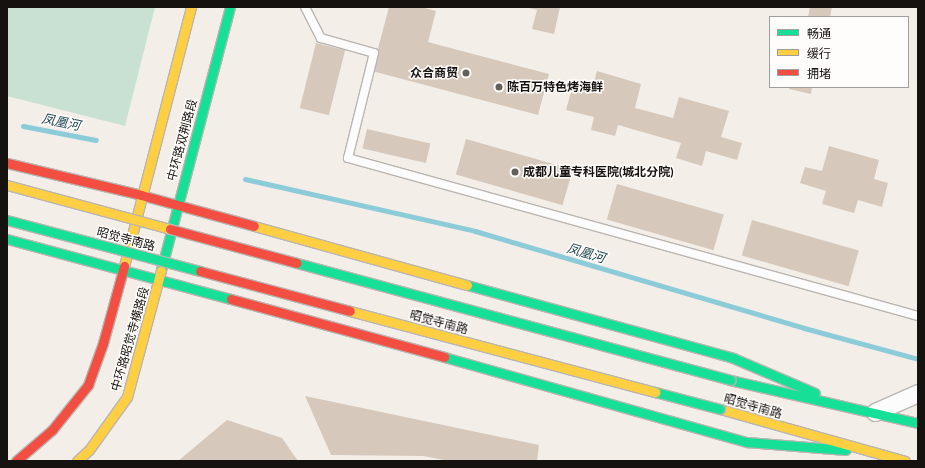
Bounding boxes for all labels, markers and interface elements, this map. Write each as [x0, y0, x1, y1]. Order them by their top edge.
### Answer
legend [769, 16, 909, 88]
text: 畅通 [807, 26, 831, 41]
text: 缓行 [807, 46, 831, 61]
place label: 众合商贸 [410, 66, 458, 80]
text: 拥堵 [807, 66, 831, 81]
marker: 众合商贸 [461, 68, 471, 78]
place label: 陈百万特色烤海鲜 [507, 80, 603, 94]
marker: 陈百万特色烤海鲜 [494, 82, 504, 92]
street label: 中环路双荆路段 [164, 98, 200, 182]
water label: 凤凰河 [40, 111, 82, 133]
place label: 成都儿童专科医院(城北分院) [523, 165, 674, 179]
marker: 成都儿童专科医院(城北分院) [510, 167, 520, 177]
street label: 昭觉寺南路 [95, 224, 157, 254]
water label: 凤凰河 [565, 240, 607, 266]
street label: 中环路昭觉寺横路段 [108, 285, 152, 393]
street label: 昭觉寺南路 [408, 307, 470, 337]
street label: 昭觉寺南路 [722, 391, 784, 421]

